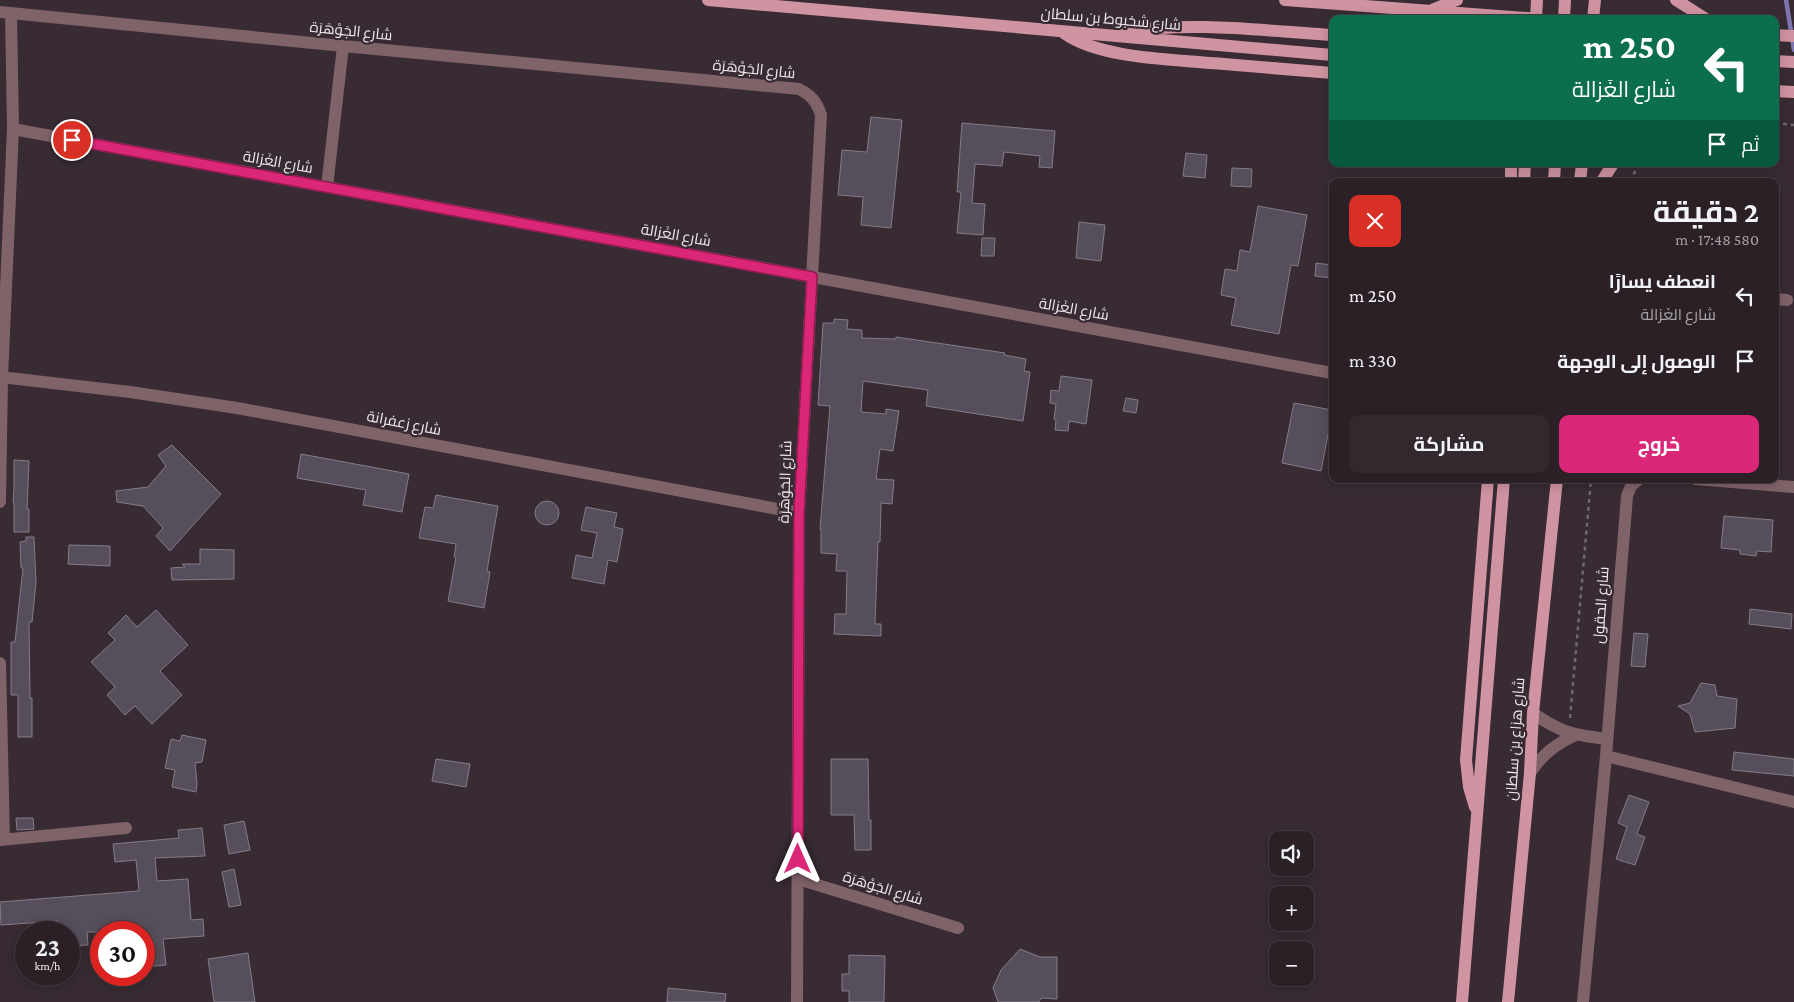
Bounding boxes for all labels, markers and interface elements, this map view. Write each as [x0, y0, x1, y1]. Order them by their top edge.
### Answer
street label: شارع شخبوط بن سلطان [1040, 5, 1182, 36]
street label: شارع الجَوْهَرَة [309, 19, 393, 46]
text: 250 m [1583, 27, 1676, 66]
icon: left [1694, 35, 1759, 100]
street label: شارع الجَوْهَرَة [712, 57, 796, 84]
text: شارع الغَزالة [1572, 77, 1676, 102]
pin [51, 119, 93, 161]
icon: arrive [58, 126, 86, 154]
icon: arrive [1703, 130, 1731, 158]
text: ثم [1741, 134, 1759, 155]
street label: شارع الغَزالة [241, 148, 314, 179]
button: close [1349, 195, 1401, 247]
text: 2 دقيقة [1653, 195, 1759, 228]
street label: شارع الغَزالة [639, 221, 712, 252]
text: 580 m · 17:48 [1675, 231, 1759, 248]
text: انعطف يسارًا [1609, 271, 1716, 292]
icon: left [1731, 282, 1759, 310]
text: 250 m [1349, 285, 1397, 306]
street label: شارع الغَزالة [1037, 295, 1110, 326]
text: شارع الغَزالة [1640, 306, 1716, 323]
icon: arrive [1731, 347, 1759, 375]
text: 330 m [1349, 350, 1397, 371]
text: الوصول إلى الوجهة [1557, 351, 1716, 372]
street label: شارع زعفرانة [365, 408, 443, 441]
button: مشاركة [1349, 415, 1549, 473]
button: خروج [1559, 415, 1759, 473]
street label: شارع الجَوْهَرَة [776, 440, 797, 524]
street label: شارع الحقول [1590, 566, 1615, 644]
street label: شارع هزاع بن سلطان [1503, 677, 1530, 801]
map controls [1269, 831, 1314, 986]
button: sound [1269, 831, 1314, 876]
position arrow [771, 832, 823, 884]
street label: شارع الجَوْهَرَة [840, 868, 925, 911]
button: + [1269, 886, 1314, 931]
speed limit sign: 30 [90, 921, 155, 986]
text: 23 [35, 934, 60, 961]
button: − [1269, 941, 1314, 986]
text: km/h [35, 959, 60, 973]

